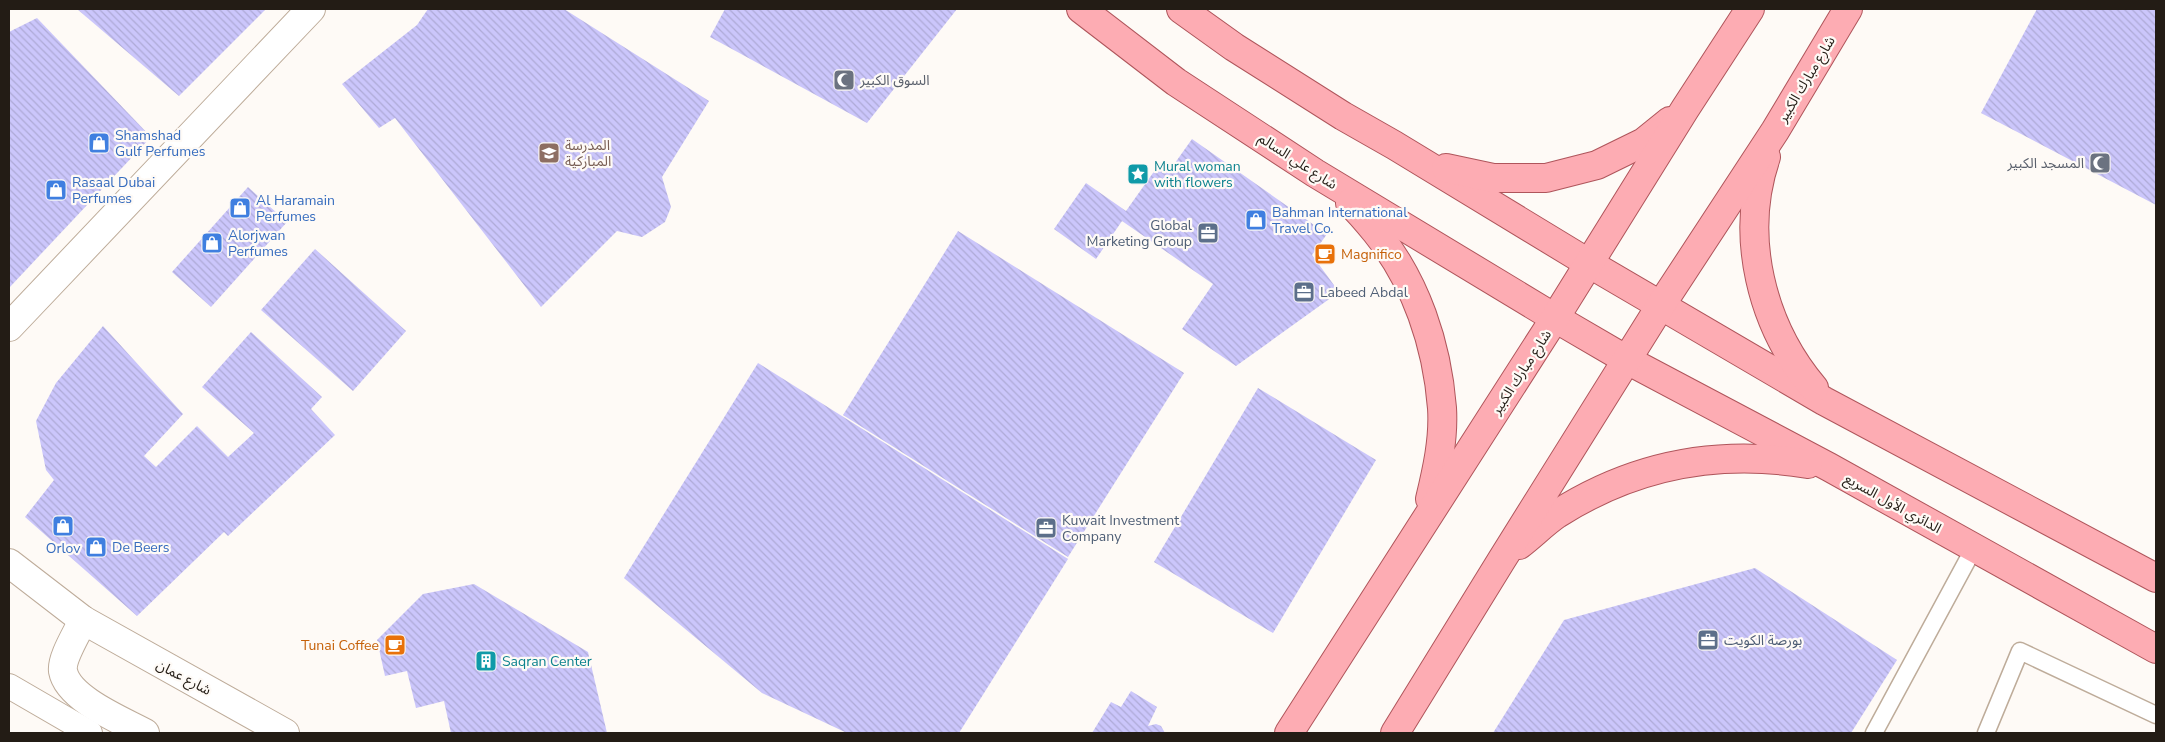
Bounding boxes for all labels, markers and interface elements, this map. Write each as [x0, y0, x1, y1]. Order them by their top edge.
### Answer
street label: شارع مبارك الكبير [1773, 33, 1841, 127]
mosque icon: السوق الكبير [832, 68, 856, 92]
place label: السوق الكبير [859, 71, 930, 90]
place label: Shamshad Gulf Perfumes [115, 126, 206, 161]
street label: شارع علي السالم [1254, 129, 1341, 195]
shop icon: Shamshad Gulf Perfumes [87, 131, 111, 155]
place label: المدرسة المباركية [565, 136, 611, 171]
school or university icon: المدرسة المباركية [537, 141, 561, 165]
mosque icon: المسجد الكبير [2088, 151, 2112, 175]
place label: المسجد الكبير [2006, 154, 2084, 173]
place label: Mural woman with flowers [1154, 157, 1241, 192]
place icon: Mural woman with flowers [1126, 162, 1150, 186]
place label: Rasaal Dubai Perfumes [72, 173, 155, 208]
shop icon: Rasaal Dubai Perfumes [44, 178, 68, 202]
place label: Al Haramain Perfumes [256, 191, 335, 226]
shop icon: Al Haramain Perfumes [228, 196, 252, 220]
place label: Bahman International Travel Co. [1272, 203, 1408, 238]
shop icon: Bahman International Travel Co. [1244, 208, 1268, 232]
place label: Global Marketing Group [1087, 216, 1193, 251]
office icon: Global Marketing Group [1196, 221, 1220, 245]
place label: Alorjwan Perfumes [228, 226, 288, 261]
shop icon: Alorjwan Perfumes [200, 231, 224, 255]
cafe icon: Magnifico [1313, 242, 1337, 266]
place label: Magnifico [1341, 245, 1402, 264]
office icon: Labeed Abdal [1292, 280, 1316, 304]
place label: Labeed Abdal [1320, 283, 1409, 302]
street label: شارع مبارك الكبير [1486, 326, 1557, 420]
street label: الدائري الأول السريع [1840, 469, 1945, 539]
place label: Kuwait Investment Company [1062, 511, 1179, 546]
shop icon: Orlov [51, 514, 75, 538]
office icon: Kuwait Investment Company [1034, 516, 1058, 540]
shop icon: De Beers [84, 535, 108, 559]
place label: De Beers [112, 538, 170, 557]
place label: Orlov [46, 539, 81, 558]
office icon: بورصة الكويت [1696, 628, 1720, 652]
place label: بورصة الكويت [1724, 631, 1803, 650]
cafe icon: Tunai Coffee [383, 633, 407, 657]
place label: Tunai Coffee [301, 636, 379, 655]
building icon: Saqran Center [474, 649, 498, 673]
place label: Saqran Center [502, 652, 592, 671]
street label: شارع عمان [152, 655, 215, 701]

